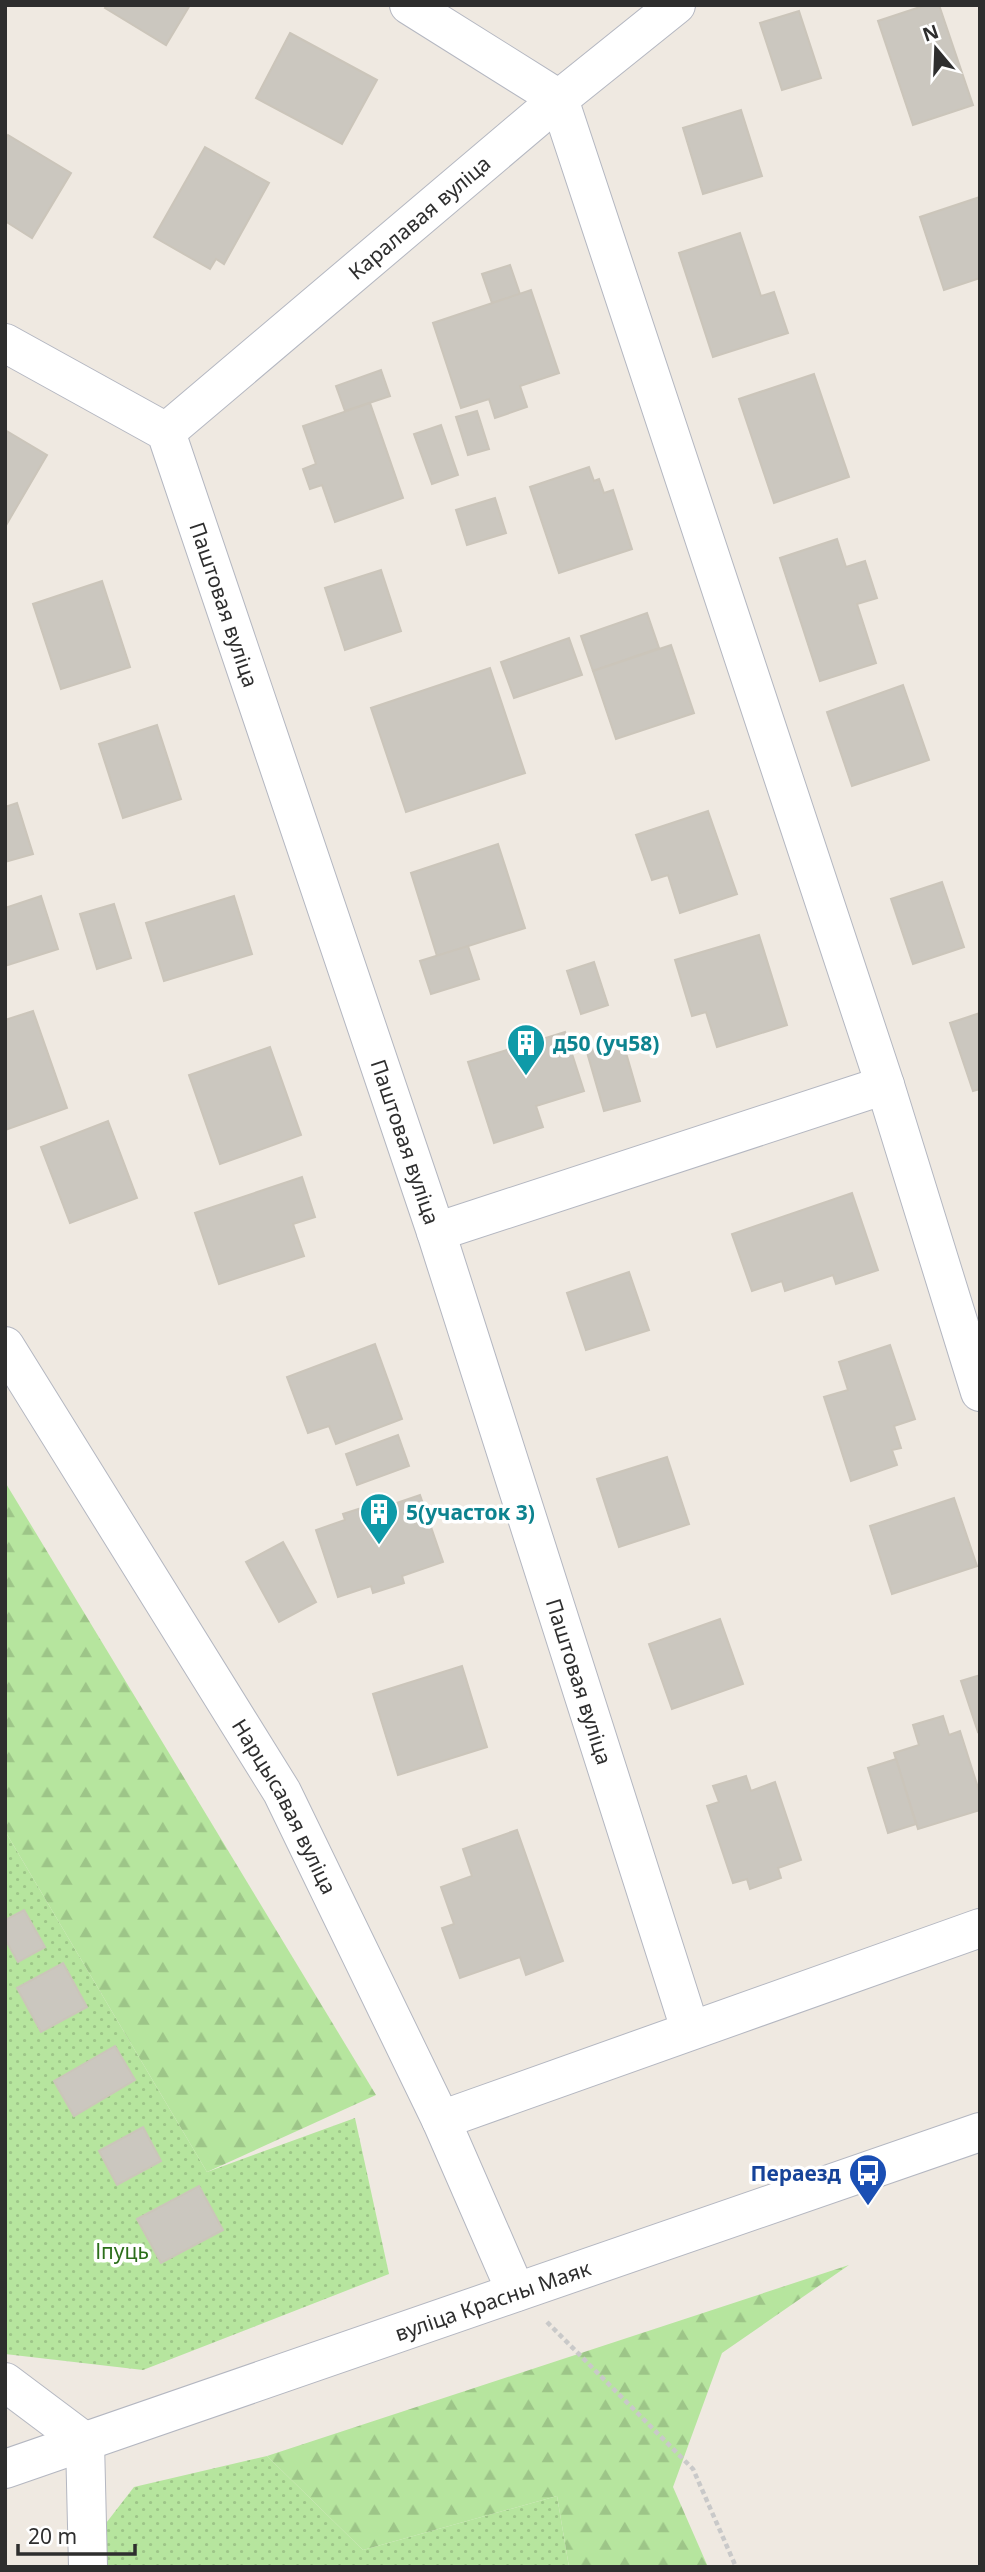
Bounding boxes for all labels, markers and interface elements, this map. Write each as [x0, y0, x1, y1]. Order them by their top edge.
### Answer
north arrow [901, 14, 971, 84]
text: N [919, 18, 942, 48]
street label: Каралавая вуліца [342, 149, 496, 286]
street label: Паштовая вуліца [183, 518, 265, 691]
building icon: д50 (уч58) [505, 1022, 547, 1077]
place label: д50 (уч58) [553, 1029, 660, 1057]
street label: Паштовая вуліца [365, 1055, 446, 1228]
building icon: 5(участок 3) [358, 1491, 400, 1546]
place label: 5(участок 3) [406, 1498, 535, 1526]
street label: Паштовая вуліца [540, 1595, 619, 1768]
street label: Нарцысавая вуліца [226, 1713, 343, 1899]
bus stop icon: Пераезд [847, 2152, 889, 2207]
place label: Пераезд [750, 2159, 842, 2187]
park label: Іпуць [95, 2237, 149, 2265]
street label: вуліца Красны Маяк [391, 2254, 594, 2347]
scale bar [18, 2512, 135, 2556]
text: 20 m [28, 2522, 77, 2550]

